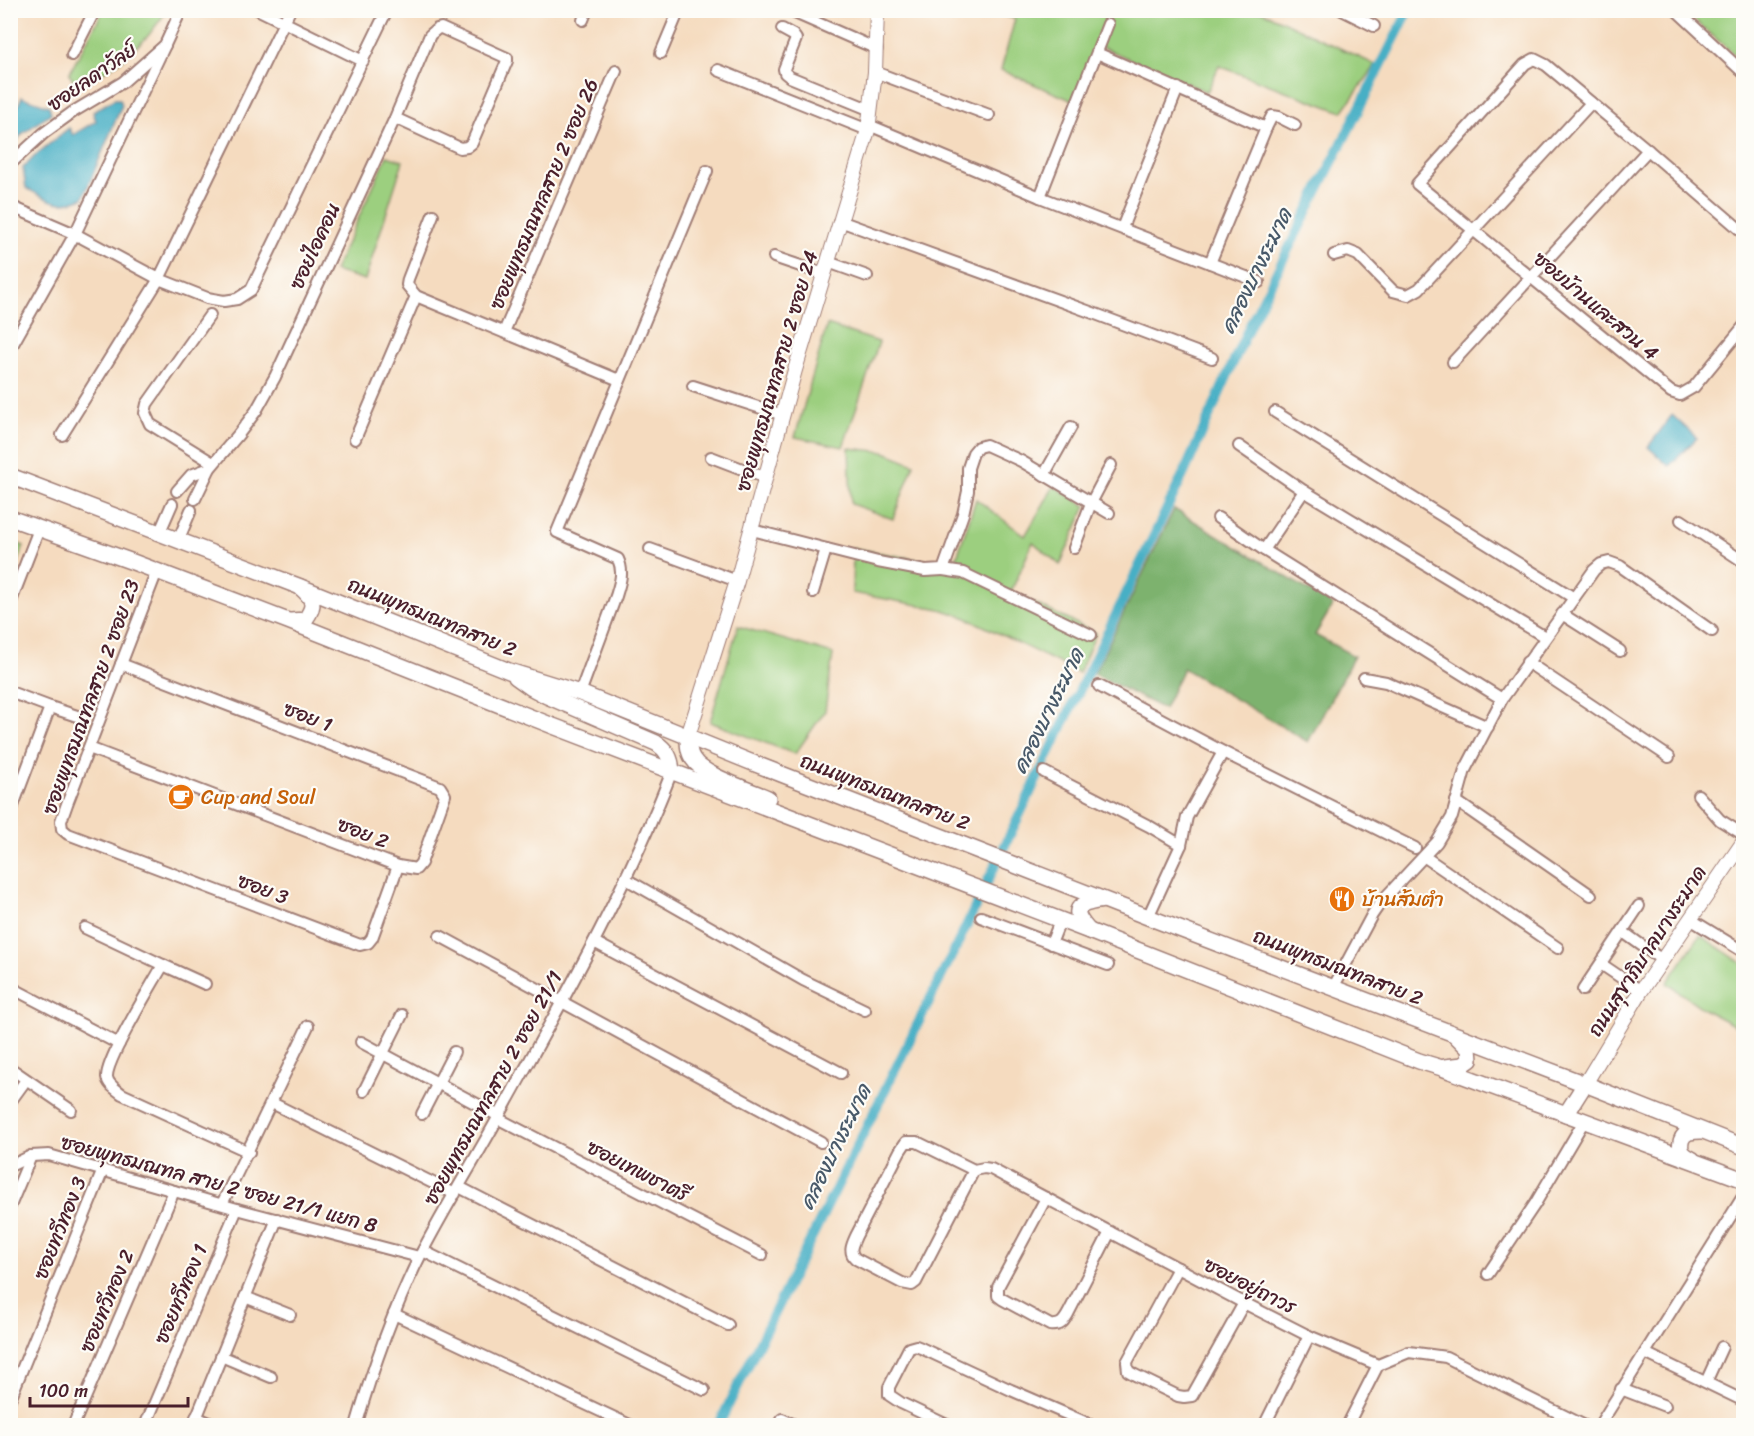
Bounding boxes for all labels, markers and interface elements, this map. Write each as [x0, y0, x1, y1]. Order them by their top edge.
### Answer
street label: ซอยลดาวัลย์ [40, 31, 148, 121]
street label: ซอยพุทธมณฑลสาย 2 ซอย 26 [479, 73, 609, 315]
street label: ซอยไอคอน [280, 197, 350, 295]
water label: คลองบางระมาด [1209, 200, 1304, 340]
street label: ซอยบ้านและสวน 4 [1525, 243, 1667, 369]
street label: ซอยพุทธมณฑลสาย 2 ซอย 24 [726, 246, 828, 496]
street label: ถนนพุทธมณฑลสาย 2 [342, 567, 522, 667]
street label: ซอยพุทธมณฑลสาย 2 ซอย 23 [32, 575, 150, 819]
water label: คลองบางระมาด [1001, 640, 1096, 780]
street label: ซอย 1 [278, 692, 338, 742]
street label: ถนนพุทธมณฑลสาย 2 [795, 743, 976, 841]
place label: Cup and Soul [201, 780, 317, 815]
cafe icon: Cup and Soul [166, 782, 196, 812]
street label: ซอย 2 [332, 807, 394, 859]
street label: ถนนสุขาภิบาลบางระมาด [1578, 858, 1716, 1044]
street label: ซอย 3 [232, 863, 294, 915]
place label: บ้านส้มตำ [1362, 882, 1444, 917]
restaurant icon: บ้านส้มตำ [1327, 884, 1357, 914]
street label: ถนนพุทธมณฑลสาย 2 [1248, 918, 1429, 1016]
street label: ซอยพุทธมณฑลสาย 2 ซอย 21/1 [414, 964, 572, 1212]
water label: คลองบางระมาด [788, 1076, 883, 1216]
street label: ซอยพุทธมณฑล สาย 2 ซอย 21/1 แยก 8 [57, 1125, 381, 1243]
street label: ซอยเทพชาตรี [581, 1130, 697, 1213]
street label: ซอยทวีทอง 3 [23, 1171, 97, 1285]
street label: ซอยทวีทอง 1 [144, 1238, 218, 1350]
street label: ซอยทวีทอง 2 [70, 1244, 145, 1358]
street label: ซอยอยู่ถาวร [1197, 1248, 1304, 1325]
scale bar [30, 1370, 188, 1408]
text: 100 m [39, 1375, 88, 1407]

